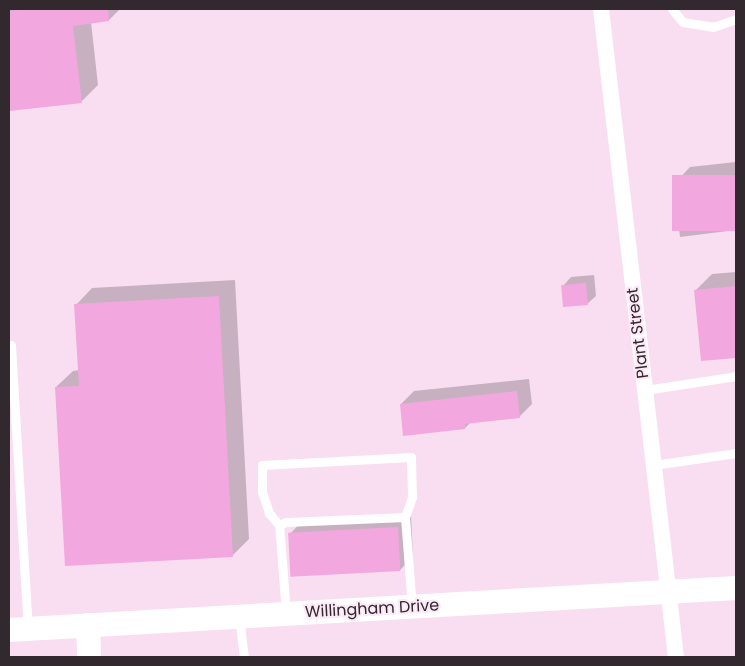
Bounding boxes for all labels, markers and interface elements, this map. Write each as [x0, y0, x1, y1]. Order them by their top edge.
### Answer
street label: Plant Street [623, 287, 653, 379]
street label: Willingham Drive [304, 596, 440, 622]

